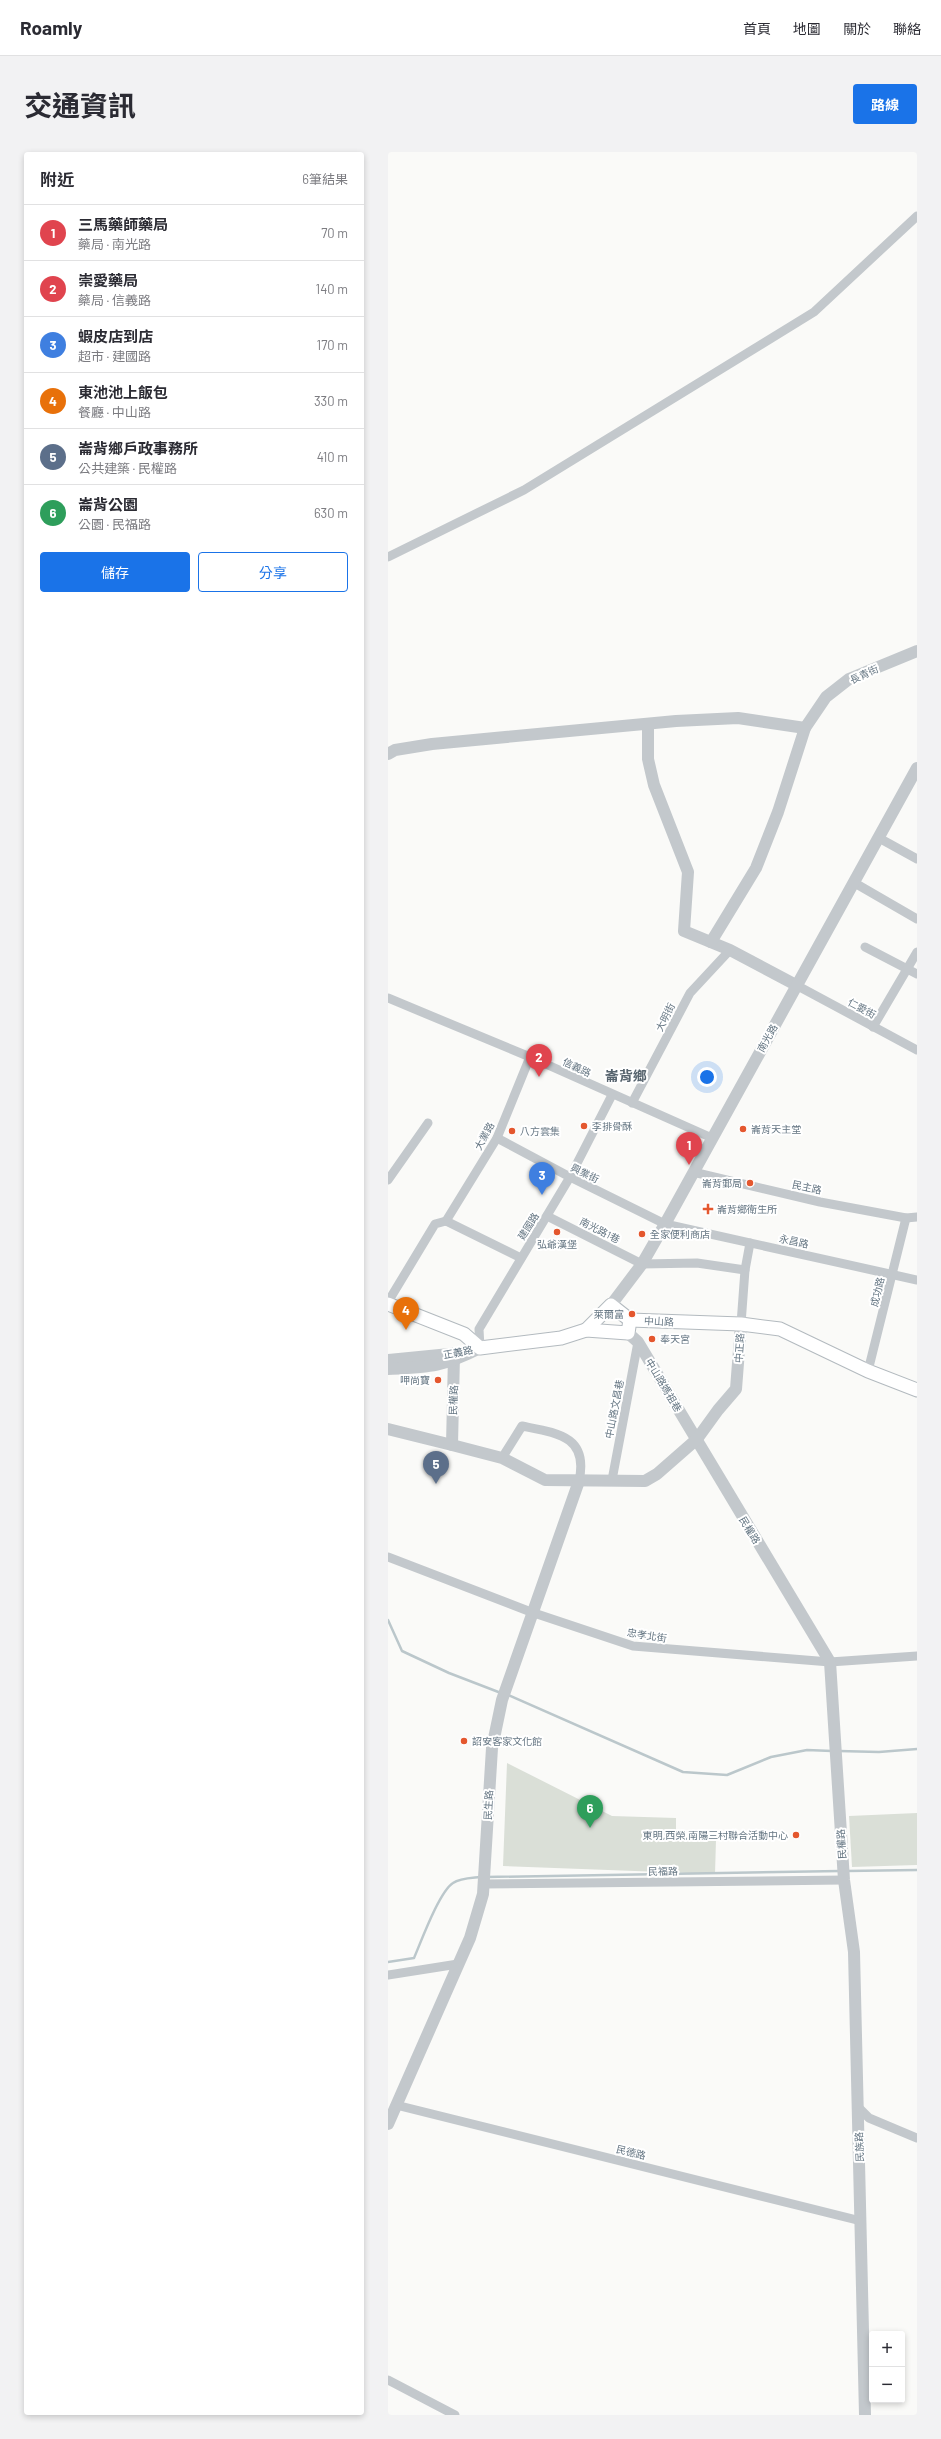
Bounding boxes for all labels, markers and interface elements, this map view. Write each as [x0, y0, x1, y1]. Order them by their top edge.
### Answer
text: Roamly [20, 16, 82, 39]
text: 首頁 [743, 20, 771, 37]
text: 地圖 [793, 20, 821, 37]
text: 關於 [843, 20, 871, 37]
text: 聯絡 [893, 20, 921, 37]
button: 路線 [853, 84, 917, 124]
text: 交通資訊 [24, 88, 136, 122]
text: 附近 [40, 169, 74, 189]
text: 6筆結果 [302, 171, 348, 187]
text: 三馬藥師藥局 [78, 215, 168, 233]
text: 1 [51, 225, 55, 241]
text: 70 m [321, 225, 348, 241]
text: 藥局 · 南光路 [78, 236, 151, 252]
text: 崇愛藥局 [78, 271, 138, 289]
text: 2 [49, 281, 57, 297]
text: 140 m [316, 281, 348, 297]
text: 藥局 · 信義路 [78, 292, 151, 308]
text: 蝦皮店到店 [78, 327, 153, 345]
text: 3 [49, 337, 57, 353]
text: 170 m [317, 337, 348, 353]
text: 超市 · 建國路 [78, 348, 151, 364]
text: 東池池上飯包 [78, 383, 168, 401]
text: 4 [49, 393, 57, 409]
text: 330 m [314, 393, 348, 409]
text: 餐廳 · 中山路 [78, 404, 151, 420]
text: 崙背鄉戶政事務所 [78, 439, 198, 457]
text: 5 [49, 449, 57, 465]
text: 410 m [317, 449, 348, 465]
text: 公共建築 · 民權路 [78, 460, 177, 476]
text: 崙背公園 [78, 495, 138, 513]
text: 6 [50, 505, 56, 521]
text: 630 m [314, 505, 348, 521]
text: 公園 · 民福路 [78, 516, 151, 532]
button: 儲存 [40, 552, 190, 592]
button: 分享 [198, 552, 348, 592]
street label: 長青街 [848, 662, 880, 686]
street label: 仁愛街 [846, 996, 878, 1020]
street label: 大明街 [653, 1001, 677, 1033]
street label: 南光路 [754, 1022, 780, 1054]
pin: 2 [526, 1044, 552, 1077]
street label: 信義路 [561, 1055, 593, 1079]
district label: 崙背鄉 [605, 1067, 647, 1084]
your location [697, 1067, 717, 1087]
street label: 大業路 [472, 1120, 496, 1152]
place label: 李排骨酥 [592, 1120, 632, 1132]
marker: 李排骨酥 [579, 1121, 589, 1131]
place label: 崙背天主堂 [751, 1123, 801, 1135]
marker: 崙背天主堂 [738, 1124, 748, 1134]
place label: 八方雲集 [520, 1125, 560, 1137]
marker: 八方雲集 [507, 1126, 517, 1136]
pin: 1 [676, 1132, 702, 1165]
street label: 興業街 [569, 1161, 601, 1185]
pin: 3 [529, 1162, 555, 1195]
place label: 崙背郵局 [702, 1177, 742, 1189]
marker: 崙背郵局 [745, 1178, 755, 1188]
street label: 民主路 [791, 1178, 823, 1196]
marker: 崙背鄉衛生所 [702, 1203, 714, 1215]
place label: 崙背鄉衛生所 [717, 1203, 777, 1215]
street label: 建國路 [515, 1210, 541, 1242]
street label: 南光路1巷 [578, 1215, 622, 1245]
marker: 弘爺漢堡 [552, 1227, 562, 1237]
place label: 全家便利商店 [650, 1228, 710, 1240]
marker: 全家便利商店 [637, 1229, 647, 1239]
street label: 永昌路 [778, 1232, 810, 1250]
place label: 弘爺漢堡 [537, 1238, 577, 1250]
street label: 成功路 [868, 1276, 886, 1308]
pin: 4 [393, 1297, 419, 1330]
place label: 萊爾富 [594, 1308, 624, 1320]
marker: 萊爾富 [627, 1309, 637, 1319]
street label: 中山路 [644, 1314, 674, 1328]
place label: 奉天宮 [660, 1333, 690, 1345]
street label: 中正路 [732, 1333, 746, 1363]
marker: 奉天宮 [647, 1334, 657, 1344]
street label: 正義路 [442, 1343, 474, 1361]
street label: 中山路媽祖巷 [643, 1356, 685, 1414]
place label: 呷尚寶 [400, 1374, 430, 1386]
marker: 呷尚寶 [433, 1375, 443, 1385]
street label: 中山路文昌巷 [602, 1378, 626, 1440]
street label: 民權路 [446, 1385, 460, 1415]
pin: 5 [423, 1451, 449, 1484]
street label: 民權路 [737, 1514, 763, 1546]
street label: 忠孝北街 [626, 1626, 668, 1644]
place label: 詔安客家文化館 [472, 1735, 542, 1747]
marker: 詔安客家文化館 [459, 1736, 469, 1746]
street label: 民生路 [481, 1790, 495, 1820]
pin: 6 [577, 1795, 603, 1828]
place label: 東明,西榮,南陽三村聯合活動中心 [643, 1829, 788, 1841]
street label: 民權路 [834, 1829, 848, 1859]
marker: 東明,西榮,南陽三村聯合活動中心 [791, 1830, 801, 1840]
street label: 民福路 [648, 1865, 678, 1877]
street label: 民族路 [852, 2132, 866, 2162]
street label: 民德路 [615, 2143, 647, 2161]
map controls [869, 2331, 905, 2403]
button: + [869, 2331, 905, 2367]
button: − [869, 2367, 905, 2403]

